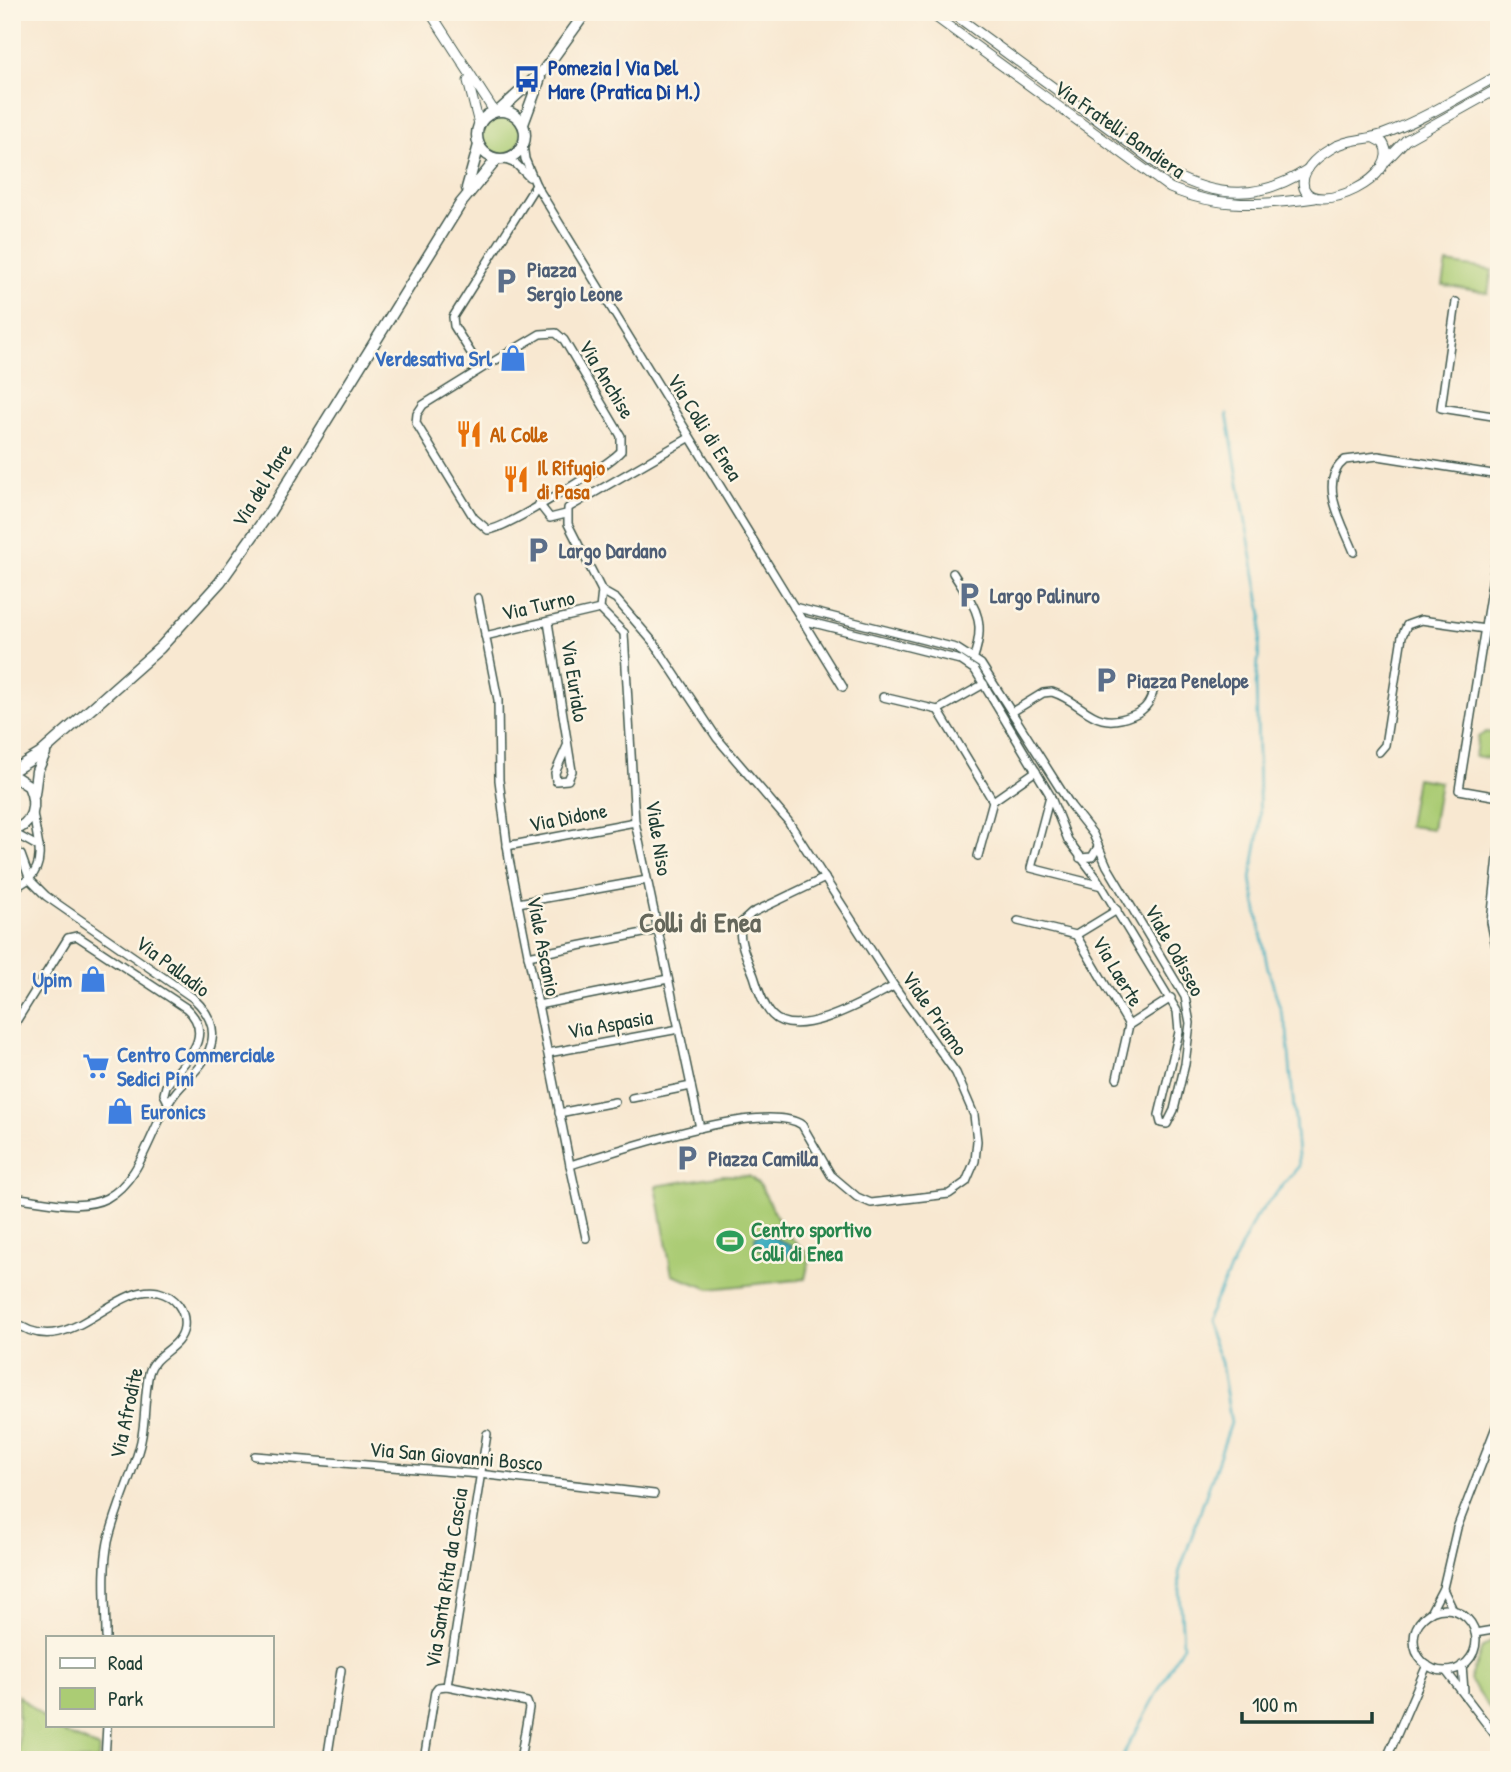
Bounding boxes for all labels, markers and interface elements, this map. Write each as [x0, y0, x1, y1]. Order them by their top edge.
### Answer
place label: Pomezia | Via Del Mare (Pratica Di M.) [548, 53, 701, 106]
bus stop icon: Pomezia | Via Del Mare (Pratica Di M.) [512, 64, 542, 94]
street label: Via Fratelli Bandiera [1049, 73, 1191, 185]
place label: Piazza Sergio Leone [527, 255, 624, 309]
parking icon: Piazza Sergio Leone [491, 266, 521, 296]
street label: Via Anchise [572, 334, 642, 424]
shop icon: Verdesativa Srl [498, 343, 528, 373]
place label: Verdesativa Srl [374, 344, 492, 373]
street label: Via Colli di Enea [661, 368, 749, 486]
restaurant icon: Al Colle [454, 419, 484, 449]
place label: Al Colle [490, 420, 549, 449]
street label: Via del Mare [225, 438, 299, 532]
place label: Il Rifugio di Pasa [537, 453, 606, 506]
restaurant icon: Il Rifugio di Pasa [501, 464, 531, 494]
parking icon: Largo Dardano [523, 535, 553, 565]
place label: Largo Dardano [559, 536, 667, 566]
parking icon: Largo Palinuro [954, 580, 984, 610]
place label: Largo Palinuro [990, 581, 1100, 611]
street label: Via Turno [499, 583, 577, 627]
street label: Via Eurialo [554, 638, 596, 724]
parking icon: Piazza Penelope [1091, 665, 1121, 695]
place label: Piazza Penelope [1127, 666, 1249, 696]
street label: Via Didone [527, 795, 609, 839]
street label: Viale Niso [639, 798, 679, 878]
street label: Viale Ascanio [520, 894, 568, 998]
street label: Viale Odisseo [1138, 899, 1212, 1001]
district label: Colli di Enea [639, 903, 761, 941]
street label: Via Palladio [130, 928, 216, 1004]
street label: Via Laerte [1086, 930, 1150, 1012]
shop icon: Upim [78, 964, 108, 994]
place label: Upim [32, 965, 72, 995]
street label: Viale Priamo [895, 965, 975, 1061]
street label: Via Aspasia [565, 1002, 655, 1046]
place label: Centro Commerciale Sedici Pini [117, 1040, 276, 1093]
supermarket icon: Centro Commerciale Sedici Pini [81, 1051, 111, 1081]
shop icon: Euronics [105, 1096, 135, 1126]
place label: Euronics [141, 1097, 206, 1126]
parking icon: Piazza Camilla [672, 1143, 702, 1173]
place label: Piazza Camilla [708, 1144, 819, 1173]
place label: Centro sportivo Colli di Enea [751, 1215, 872, 1268]
sports icon: Centro sportivo Colli di Enea [715, 1226, 745, 1256]
street label: Via Afrodite [102, 1365, 150, 1461]
street label: Via San Giovanni Bosco [368, 1434, 544, 1478]
street label: Via Santa Rita da Cascia [417, 1486, 475, 1670]
legend [46, 1636, 273, 1726]
text: Road [108, 1648, 142, 1677]
scale bar [1242, 1681, 1371, 1725]
text: Park [108, 1684, 143, 1713]
text: 100 m [1252, 1690, 1298, 1719]

